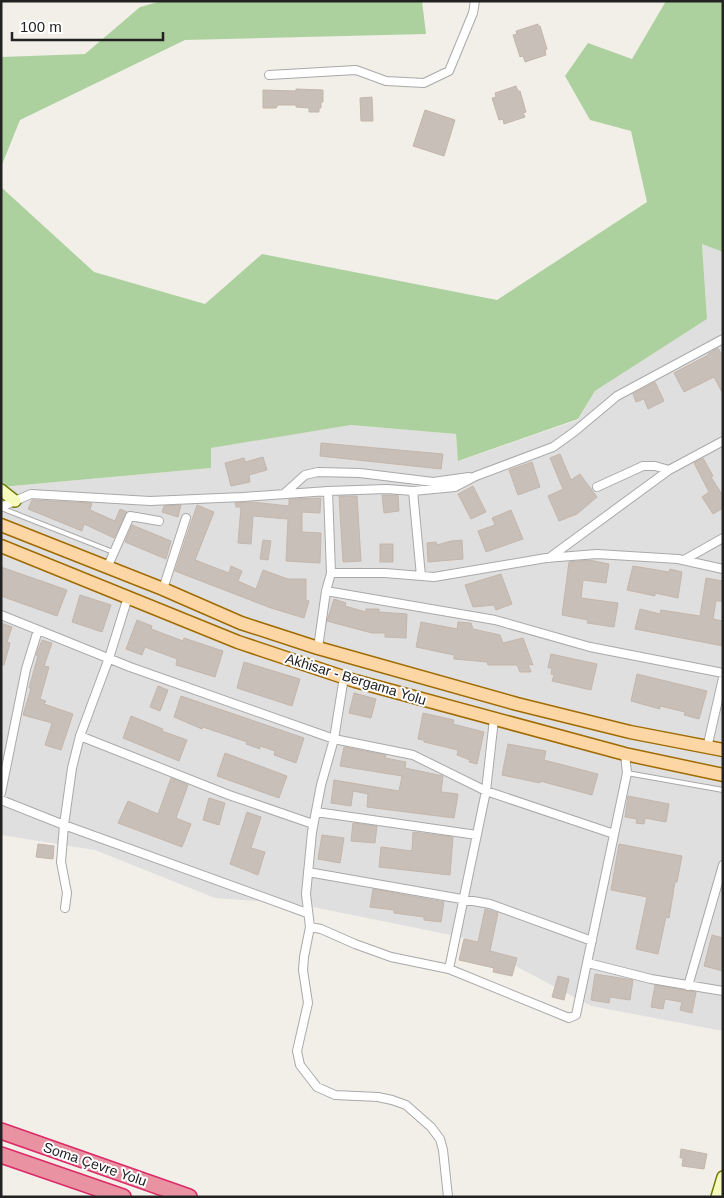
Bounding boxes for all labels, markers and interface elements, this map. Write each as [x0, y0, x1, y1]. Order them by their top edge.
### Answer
scale bar [12, 10, 164, 42]
text: 100 m [20, 18, 62, 35]
street label: Akhisar - Bergama Yolu [284, 650, 428, 708]
street label: Soma Çevre Yolu [41, 1139, 149, 1189]

